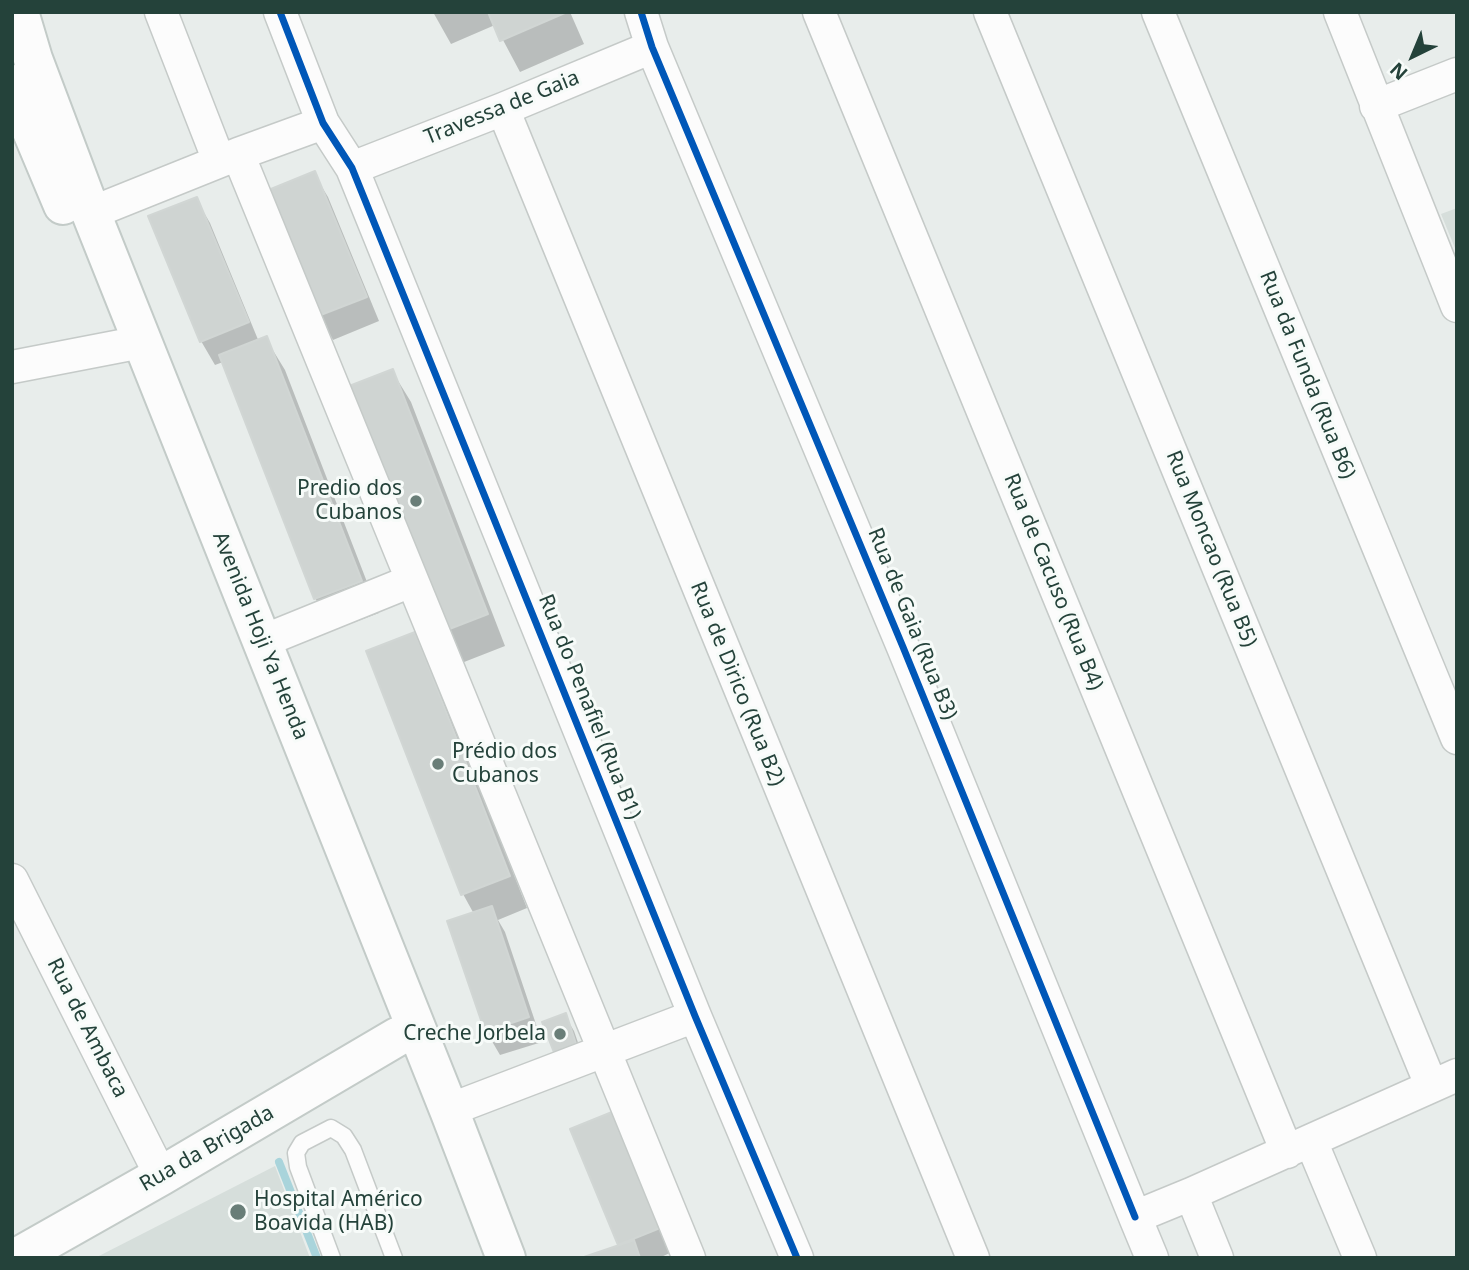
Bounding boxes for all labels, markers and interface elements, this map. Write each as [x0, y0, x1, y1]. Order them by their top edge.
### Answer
north arrow [1378, 21, 1448, 91]
text: N [1384, 57, 1413, 86]
street label: Travessa de Gaia [421, 65, 583, 151]
street label: Rua da Funda (Rua B6) [1254, 267, 1360, 483]
street label: Rua Moncao (Rua B5) [1160, 447, 1262, 651]
street label: Rua de Cacuso (Rua B4) [998, 470, 1108, 694]
place label: Predio dos Cubanos [297, 476, 402, 526]
marker: Predio dos Cubanos [408, 493, 424, 509]
street label: Rua de Gaia (Rua B3) [862, 524, 962, 724]
street label: Avenida Hoji Ya Henda [207, 528, 313, 744]
street label: Rua de Dirico (Rua B2) [684, 578, 790, 790]
street label: Rua do Penafiel (Rua B1) [532, 591, 646, 823]
place label: Prédio dos Cubanos [452, 739, 557, 789]
marker: Prédio dos Cubanos [430, 756, 446, 772]
street label: Rua de Ambaca [41, 954, 133, 1102]
place label: Creche Jorbela [403, 1021, 546, 1047]
marker: Creche Jorbela [552, 1026, 568, 1042]
street label: Rua da Brigada [136, 1100, 278, 1198]
place label: Hospital Américo Boavida (HAB) [254, 1187, 423, 1237]
marker: Hospital Américo Boavida (HAB) [228, 1202, 248, 1222]

